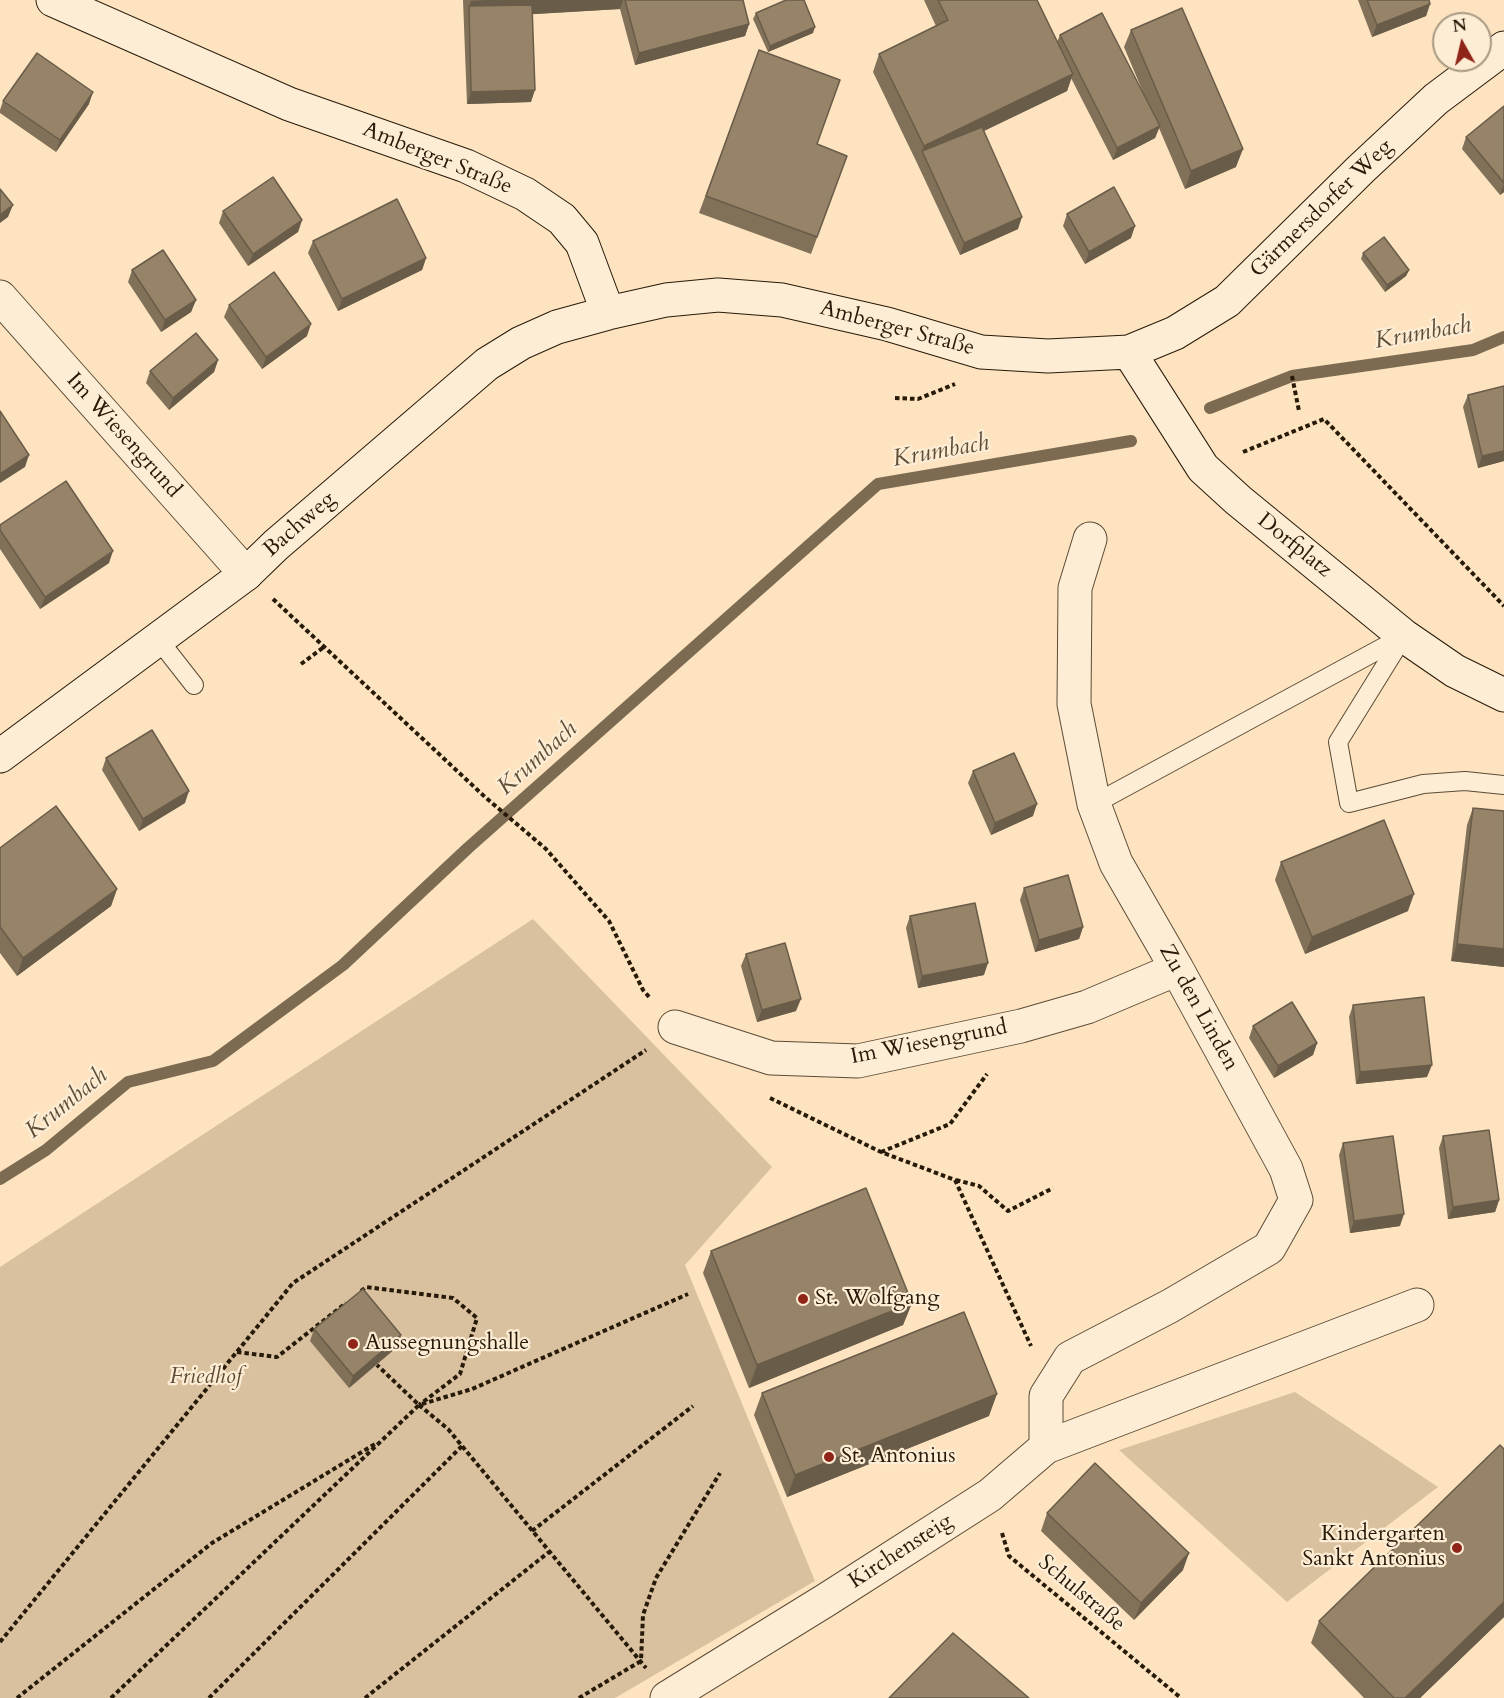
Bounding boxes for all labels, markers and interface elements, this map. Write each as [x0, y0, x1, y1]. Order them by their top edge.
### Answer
north arrow [1432, 12, 1492, 72]
text: N [1451, 14, 1468, 38]
street label: Amberger Straße [358, 117, 516, 201]
street label: Gärmersdorfer Weg [1245, 134, 1399, 284]
street label: Amberger Straße [817, 296, 977, 362]
water label: Krumbach [1373, 311, 1473, 357]
street label: Im Wiesengrund [60, 368, 186, 504]
water label: Krumbach [891, 429, 991, 475]
street label: Bachweg [259, 487, 341, 563]
street label: Dorfplatz [1251, 508, 1337, 584]
water label: Krumbach [492, 716, 584, 802]
street label: Zu den Linden [1153, 940, 1243, 1076]
street label: Im Wiesengrund [848, 1015, 1010, 1071]
water label: Krumbach [20, 1062, 114, 1146]
place label: St. Wolfgang [815, 1286, 940, 1312]
marker: St. Wolfgang [796, 1292, 810, 1306]
place label: Aussegnungshalle [365, 1331, 529, 1357]
marker: Aussegnungshalle [346, 1337, 360, 1351]
park label: Friedhof [170, 1365, 242, 1391]
place label: St. Antonius [841, 1444, 956, 1470]
marker: St. Antonius [822, 1450, 836, 1464]
street label: Kirchensteig [844, 1509, 958, 1595]
place label: Kindergarten Sankt Antonius [1302, 1522, 1445, 1574]
marker: Kindergarten Sankt Antonius [1450, 1541, 1464, 1555]
street label: Schulstraße [1032, 1550, 1130, 1638]

